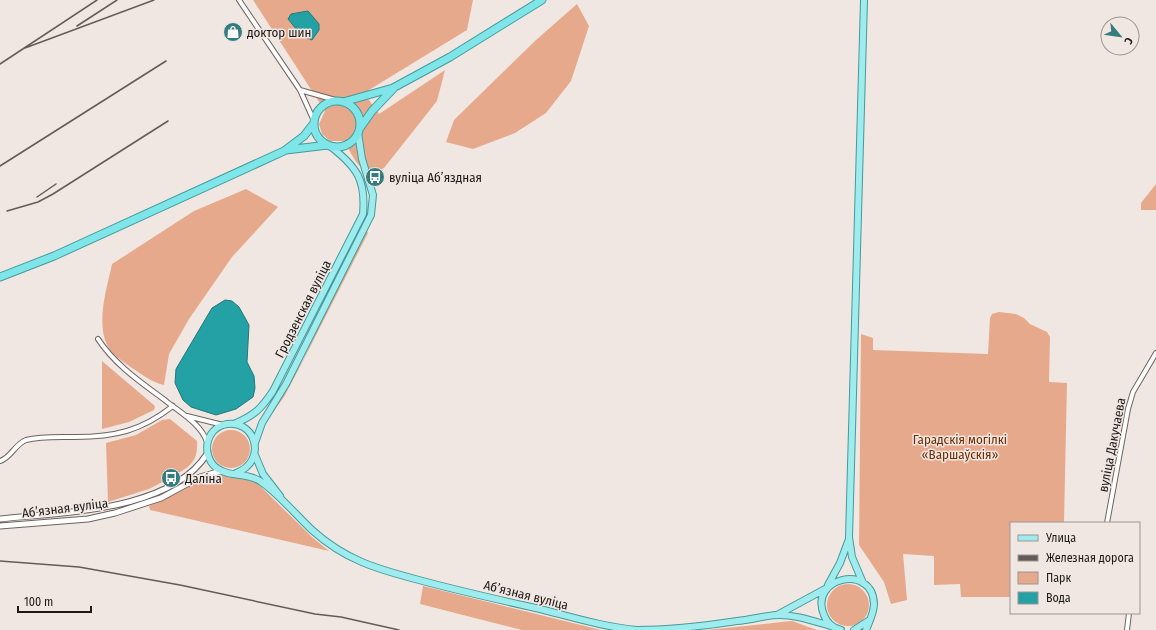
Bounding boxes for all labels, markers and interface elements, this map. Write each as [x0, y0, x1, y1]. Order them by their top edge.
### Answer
north arrow [1100, 16, 1140, 56]
shop icon: доктор шин [222, 21, 244, 43]
place label: доктор шин [247, 25, 311, 40]
text: С [1121, 35, 1135, 46]
bus stop icon: вуліца Абʼяздная [364, 166, 386, 188]
place label: вуліца Абʼяздная [389, 170, 482, 185]
street label: Гродзенская вуліца [272, 258, 334, 360]
street label: вуліца Дакучаева [1096, 397, 1128, 493]
park label: Гарадскія могілкі «Варшаўскія» [913, 432, 1007, 462]
bus stop icon: Даліна [160, 467, 182, 489]
place label: Даліна [184, 471, 222, 486]
street label: Абʼязная вуліца [21, 495, 109, 521]
legend [1010, 522, 1140, 614]
text: Улица [1045, 531, 1076, 545]
text: Железная дорога [1046, 551, 1134, 565]
text: Парк [1046, 571, 1072, 585]
street label: Абʼязная вуліца [482, 577, 570, 613]
scale bar [18, 588, 91, 614]
text: Вода [1046, 591, 1071, 605]
text: 100 m [24, 595, 53, 609]

